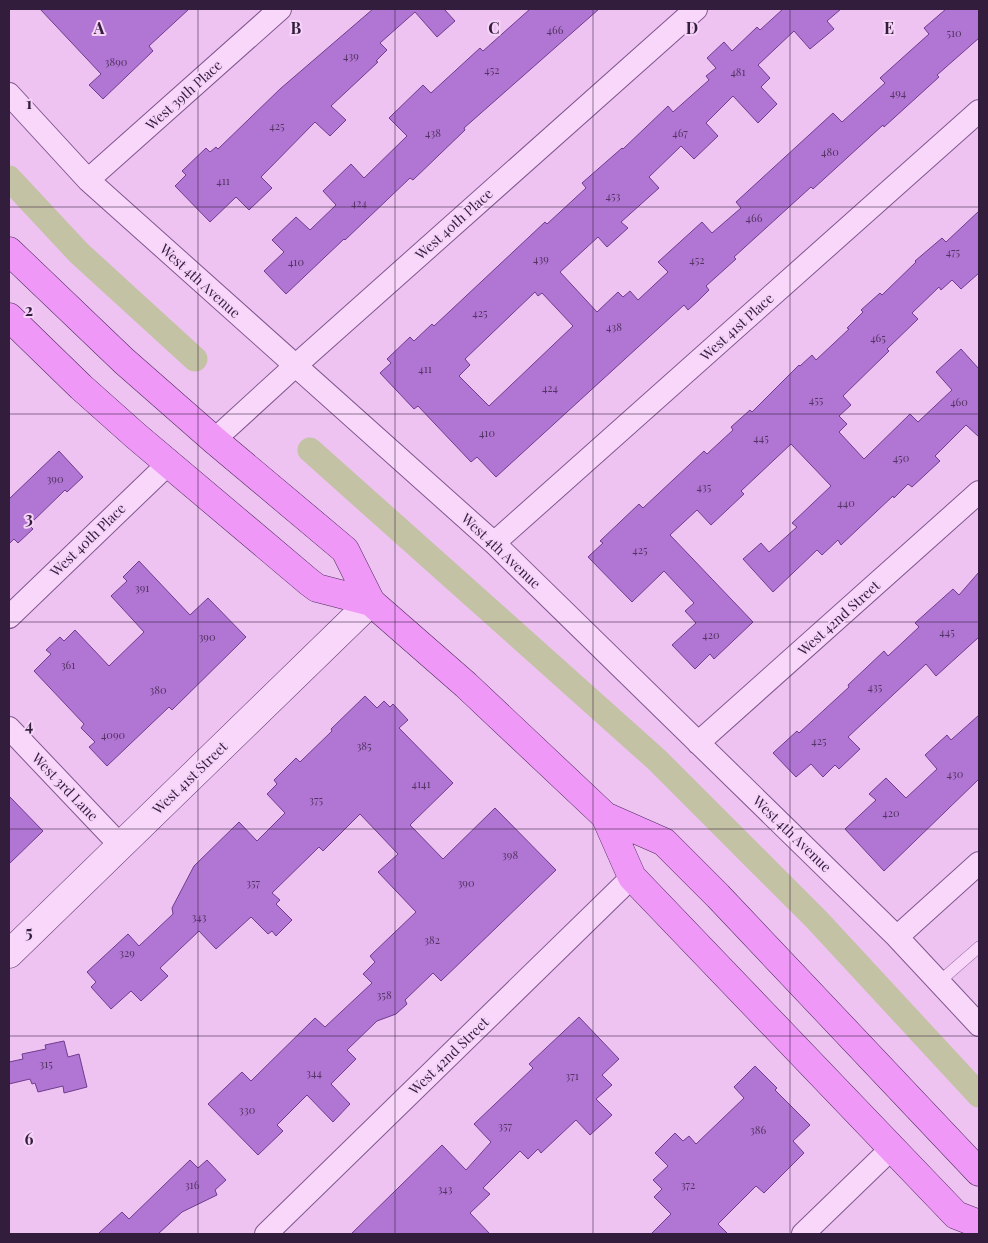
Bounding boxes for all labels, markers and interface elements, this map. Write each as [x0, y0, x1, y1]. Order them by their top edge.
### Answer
text: A [93, 17, 105, 38]
text: B [291, 17, 302, 38]
text: C [488, 17, 500, 38]
text: D [686, 17, 698, 38]
text: E [884, 17, 894, 38]
house number: 466 [547, 22, 564, 37]
house number: 510 [946, 25, 962, 40]
house number: 439 [343, 48, 359, 63]
house number: 3890 [105, 54, 128, 69]
street label: West 39th Place [141, 55, 226, 135]
house number: 452 [484, 62, 500, 77]
house number: 481 [730, 64, 746, 79]
house number: 494 [890, 85, 907, 100]
text: 1 [26, 92, 32, 113]
house number: 425 [269, 118, 285, 133]
house number: 438 [425, 125, 441, 140]
house number: 467 [672, 125, 688, 140]
house number: 480 [821, 144, 839, 159]
house number: 411 [216, 173, 230, 188]
street label: West 40th Place [410, 184, 496, 264]
house number: 453 [606, 188, 621, 203]
house number: 424 [351, 195, 368, 210]
house number: 466 [746, 210, 763, 225]
street label: West 4th Avenue [155, 239, 245, 322]
house number: 475 [946, 244, 961, 259]
house number: 439 [533, 251, 549, 266]
house number: 452 [689, 252, 705, 267]
house number: 410 [288, 254, 304, 269]
street label: West 41st Place [695, 289, 777, 365]
text: 2 [25, 299, 33, 320]
house number: 425 [472, 305, 488, 320]
house number: 438 [606, 319, 622, 334]
house number: 465 [870, 330, 886, 345]
house number: 411 [418, 361, 432, 376]
house number: 424 [542, 380, 559, 395]
house number: 455 [809, 392, 824, 407]
house number: 460 [950, 394, 968, 409]
house number: 410 [479, 425, 495, 440]
house number: 445 [753, 430, 769, 445]
house number: 450 [893, 450, 910, 465]
house number: 390 [46, 471, 64, 486]
house number: 435 [697, 479, 712, 494]
house number: 440 [837, 495, 855, 510]
street label: West 40th Place [45, 499, 129, 581]
text: 3 [25, 507, 33, 528]
street label: West 4th Avenue [457, 508, 545, 592]
house number: 425 [632, 542, 648, 557]
street label: West 42nd Street [793, 575, 884, 660]
house number: 391 [135, 580, 149, 595]
house number: 445 [939, 624, 955, 639]
house number: 420 [702, 627, 720, 642]
house number: 390 [198, 629, 216, 644]
house number: 361 [61, 657, 75, 672]
house number: 435 [868, 679, 883, 694]
house number: 380 [149, 682, 167, 697]
text: 4 [25, 714, 33, 735]
house number: 4090 [101, 727, 126, 742]
house number: 425 [811, 733, 827, 748]
street label: West 41st Street [147, 736, 232, 819]
house number: 385 [356, 738, 372, 753]
street label: West 3rd Lane [27, 748, 103, 825]
house number: 430 [947, 766, 964, 781]
house number: 4141 [411, 776, 431, 791]
street label: West 4th Avenue [748, 791, 836, 876]
house number: 375 [309, 792, 323, 807]
house number: 420 [882, 805, 900, 820]
house number: 398 [502, 847, 518, 862]
house number: 357 [246, 875, 261, 890]
house number: 390 [457, 875, 475, 890]
house number: 343 [191, 909, 207, 924]
text: 5 [25, 921, 33, 942]
house number: 382 [424, 932, 440, 947]
house number: 329 [119, 945, 135, 960]
house number: 358 [376, 987, 392, 1002]
street label: West 42nd Street [404, 1012, 493, 1099]
house number: 315 [39, 1056, 53, 1071]
house number: 344 [306, 1065, 322, 1080]
house number: 371 [565, 1068, 579, 1083]
house number: 330 [239, 1102, 256, 1117]
house number: 357 [498, 1118, 513, 1133]
house number: 386 [750, 1122, 766, 1137]
text: 6 [25, 1128, 34, 1149]
house number: 316 [185, 1177, 200, 1192]
house number: 372 [681, 1177, 695, 1192]
house number: 343 [437, 1181, 453, 1196]

